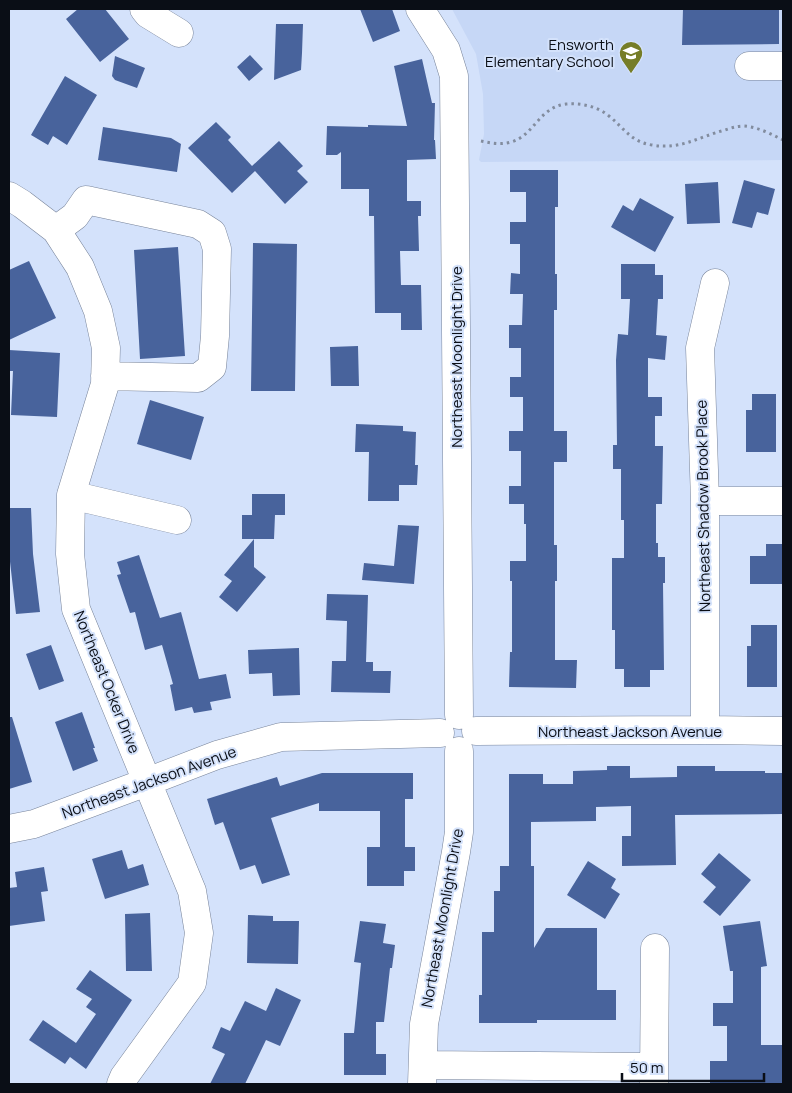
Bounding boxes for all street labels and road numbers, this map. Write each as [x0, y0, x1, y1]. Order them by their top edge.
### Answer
street label: Northeast Moonlight Drive [446, 266, 467, 448]
street label: Northeast Shadow Brook Place [691, 400, 715, 612]
street label: Northeast Ocker Drive [69, 608, 145, 757]
street label: Northeast Jackson Avenue [538, 721, 722, 742]
street label: Northeast Jackson Avenue [59, 741, 239, 823]
street label: Northeast Moonlight Drive [416, 827, 468, 1009]

